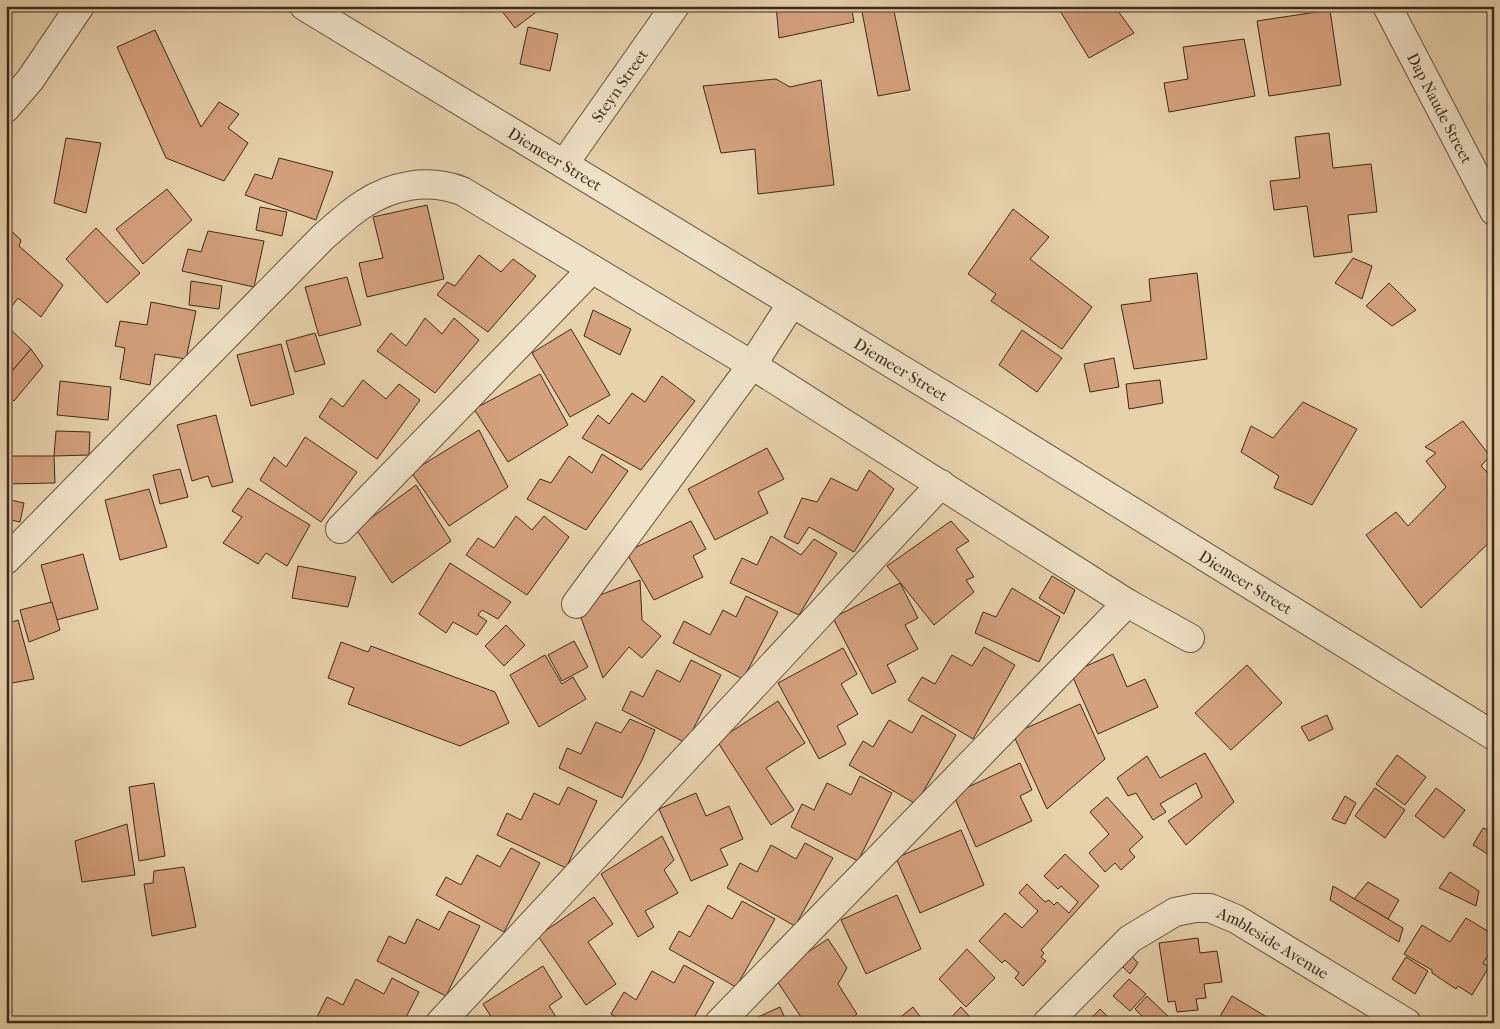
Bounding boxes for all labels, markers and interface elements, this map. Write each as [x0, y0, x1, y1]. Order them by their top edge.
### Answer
street label: Steyn Street [587, 45, 652, 126]
street label: Dap Naude Street [1404, 49, 1477, 167]
street label: Diemeer Street [505, 123, 606, 195]
street label: Diemeer Street [851, 334, 952, 405]
street label: Diemeer Street [1196, 546, 1296, 618]
street label: Ambleside Avenue [1214, 902, 1332, 983]

